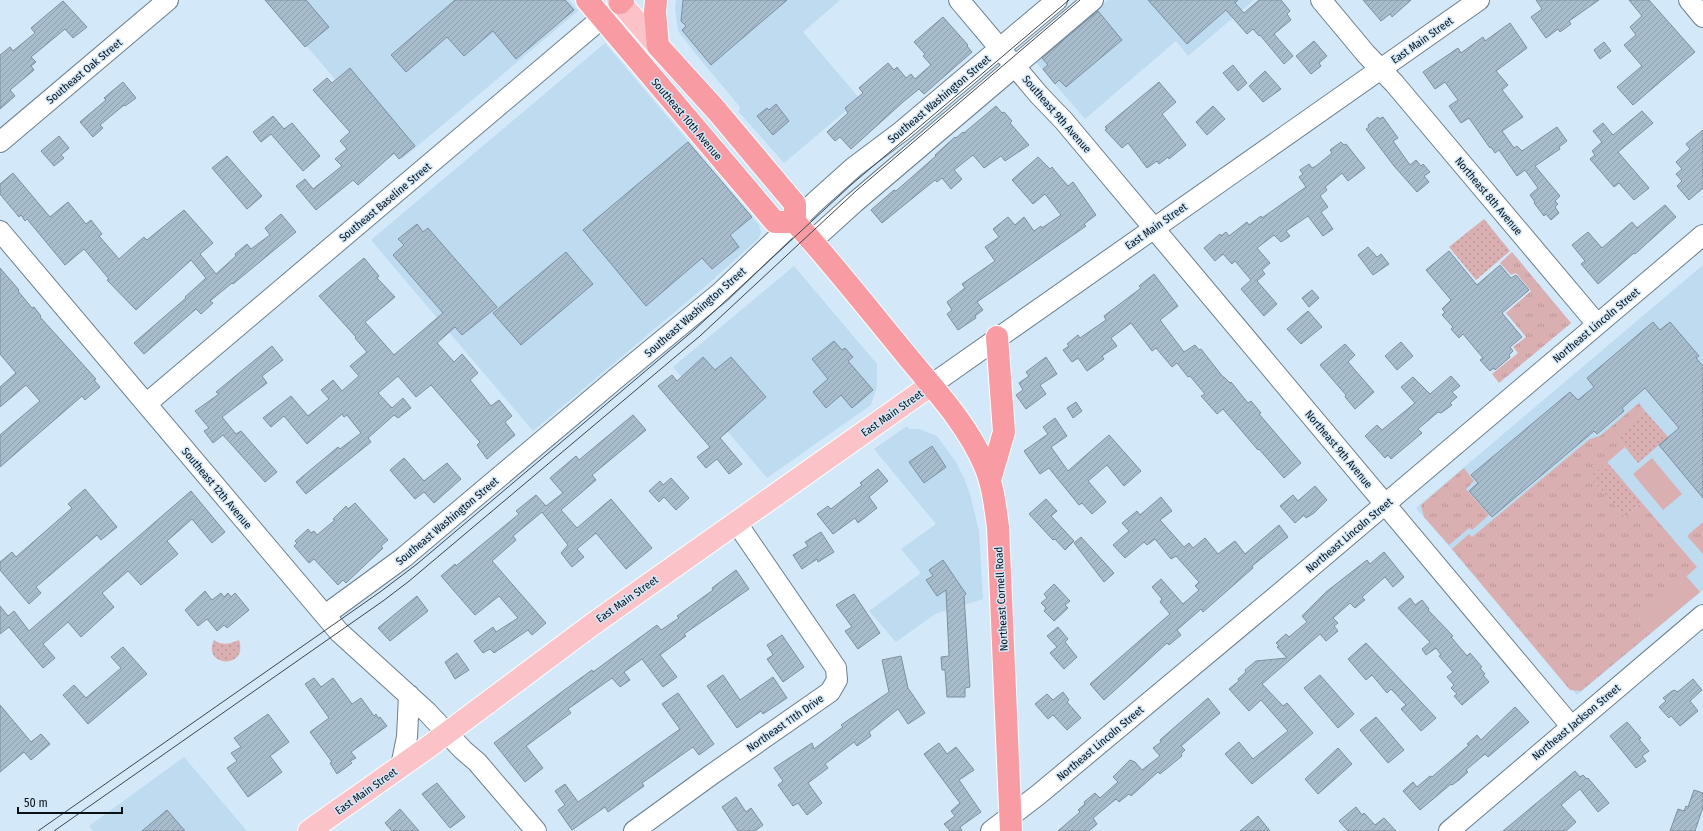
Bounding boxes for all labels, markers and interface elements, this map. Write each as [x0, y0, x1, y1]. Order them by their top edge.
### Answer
street label: East Main Street [1389, 14, 1456, 67]
street label: Southeast Oak Street [44, 36, 125, 107]
street label: Southeast Washington Street [885, 52, 994, 146]
street label: Southeast 9th Avenue [1019, 73, 1094, 156]
street label: Southeast 10th Avenue [649, 76, 725, 163]
street label: Northeast 8th Avenue [1452, 155, 1525, 238]
street label: Southeast Baseline Street [337, 160, 434, 245]
street label: East Main Street [1123, 200, 1190, 253]
street label: Southeast Washington Street [642, 265, 749, 360]
street label: Northeast Lincoln Street [1550, 285, 1643, 365]
street label: East Main Street [859, 387, 926, 440]
street label: Northeast 9th Avenue [1302, 408, 1375, 491]
street label: Southeast 12th Avenue [179, 445, 254, 532]
street label: Southeast Washington Street [393, 474, 502, 568]
street label: Northeast Lincoln Street [1303, 495, 1396, 575]
street label: Northeast Cornell Road [992, 546, 1011, 652]
street label: East Main Street [594, 573, 661, 626]
street label: Northeast Jackson Street [1530, 681, 1623, 763]
street label: Northeast 11th Drive [744, 692, 826, 755]
street label: Northeast Lincoln Street [1054, 703, 1147, 783]
street label: East Main Street [333, 765, 400, 818]
scale bar [18, 789, 122, 815]
text: 50 m [24, 796, 48, 810]

